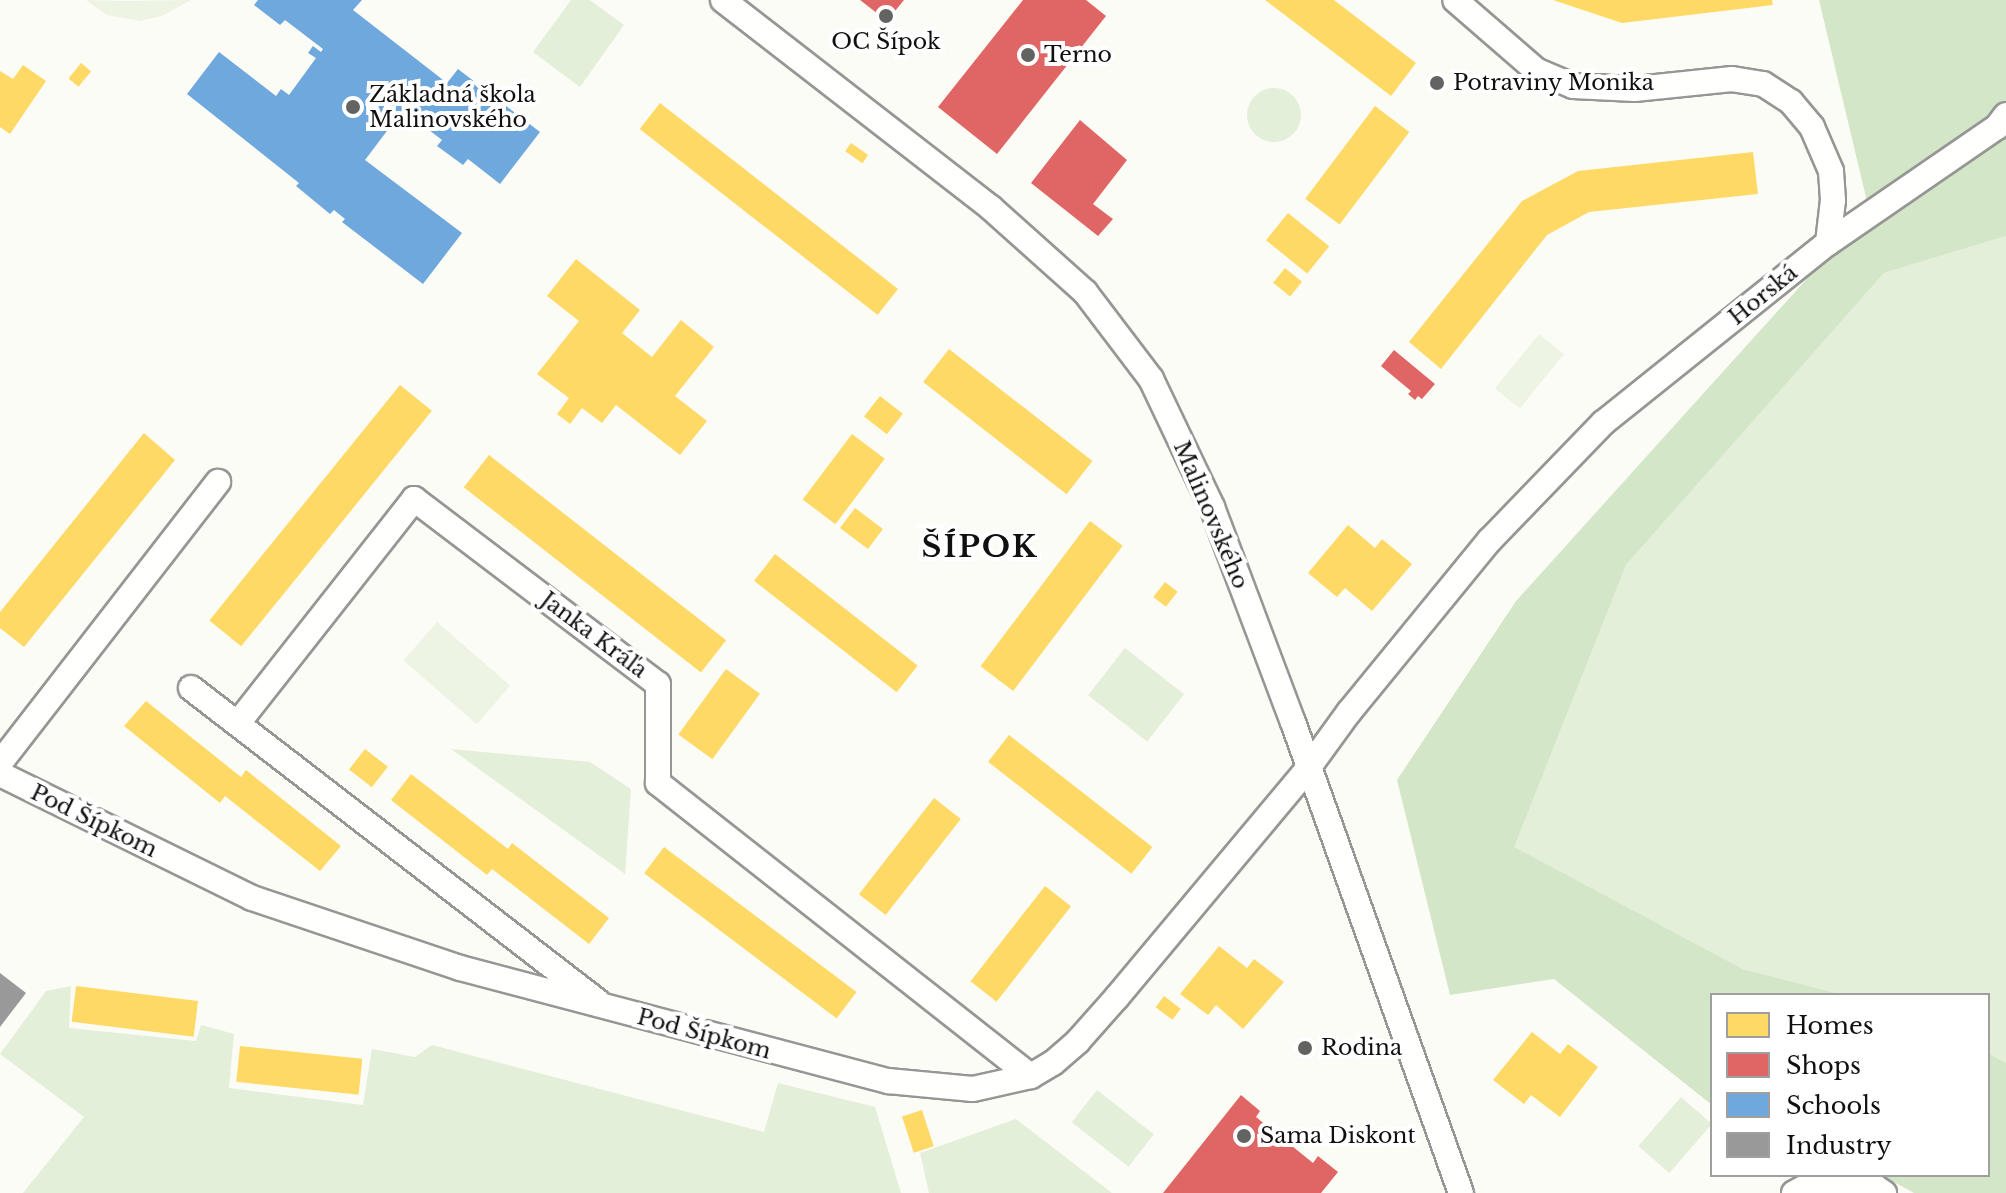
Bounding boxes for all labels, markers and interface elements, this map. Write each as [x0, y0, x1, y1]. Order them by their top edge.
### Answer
marker: OC Šípok [877, 7, 895, 25]
place label: OC Šípok [831, 29, 941, 55]
place label: Terno [1044, 42, 1112, 68]
marker: Terno [1019, 46, 1037, 64]
place label: Potraviny Monika [1453, 70, 1655, 96]
marker: Potraviny Monika [1428, 74, 1446, 92]
place label: Základná škola Malinovského [369, 81, 536, 132]
marker: Základná škola Malinovského [344, 98, 362, 116]
street label: Horská [1723, 259, 1803, 331]
street label: Malinovského [1168, 437, 1254, 593]
district label: ŠÍPOK [922, 529, 1038, 565]
street label: Janka Kráľa [536, 586, 652, 684]
street label: Pod Šípkom [26, 779, 162, 863]
legend [1710, 993, 1990, 1177]
street label: Pod Šípkom [634, 1003, 774, 1065]
text: Homes [1786, 1011, 1874, 1040]
place label: Rodina [1321, 1035, 1402, 1061]
marker: Rodina [1296, 1039, 1314, 1057]
text: Shops [1786, 1051, 1861, 1080]
text: Schools [1786, 1091, 1881, 1120]
place label: Sama Diskont [1260, 1123, 1416, 1149]
marker: Sama Diskont [1235, 1127, 1253, 1145]
text: Industry [1786, 1131, 1892, 1160]

